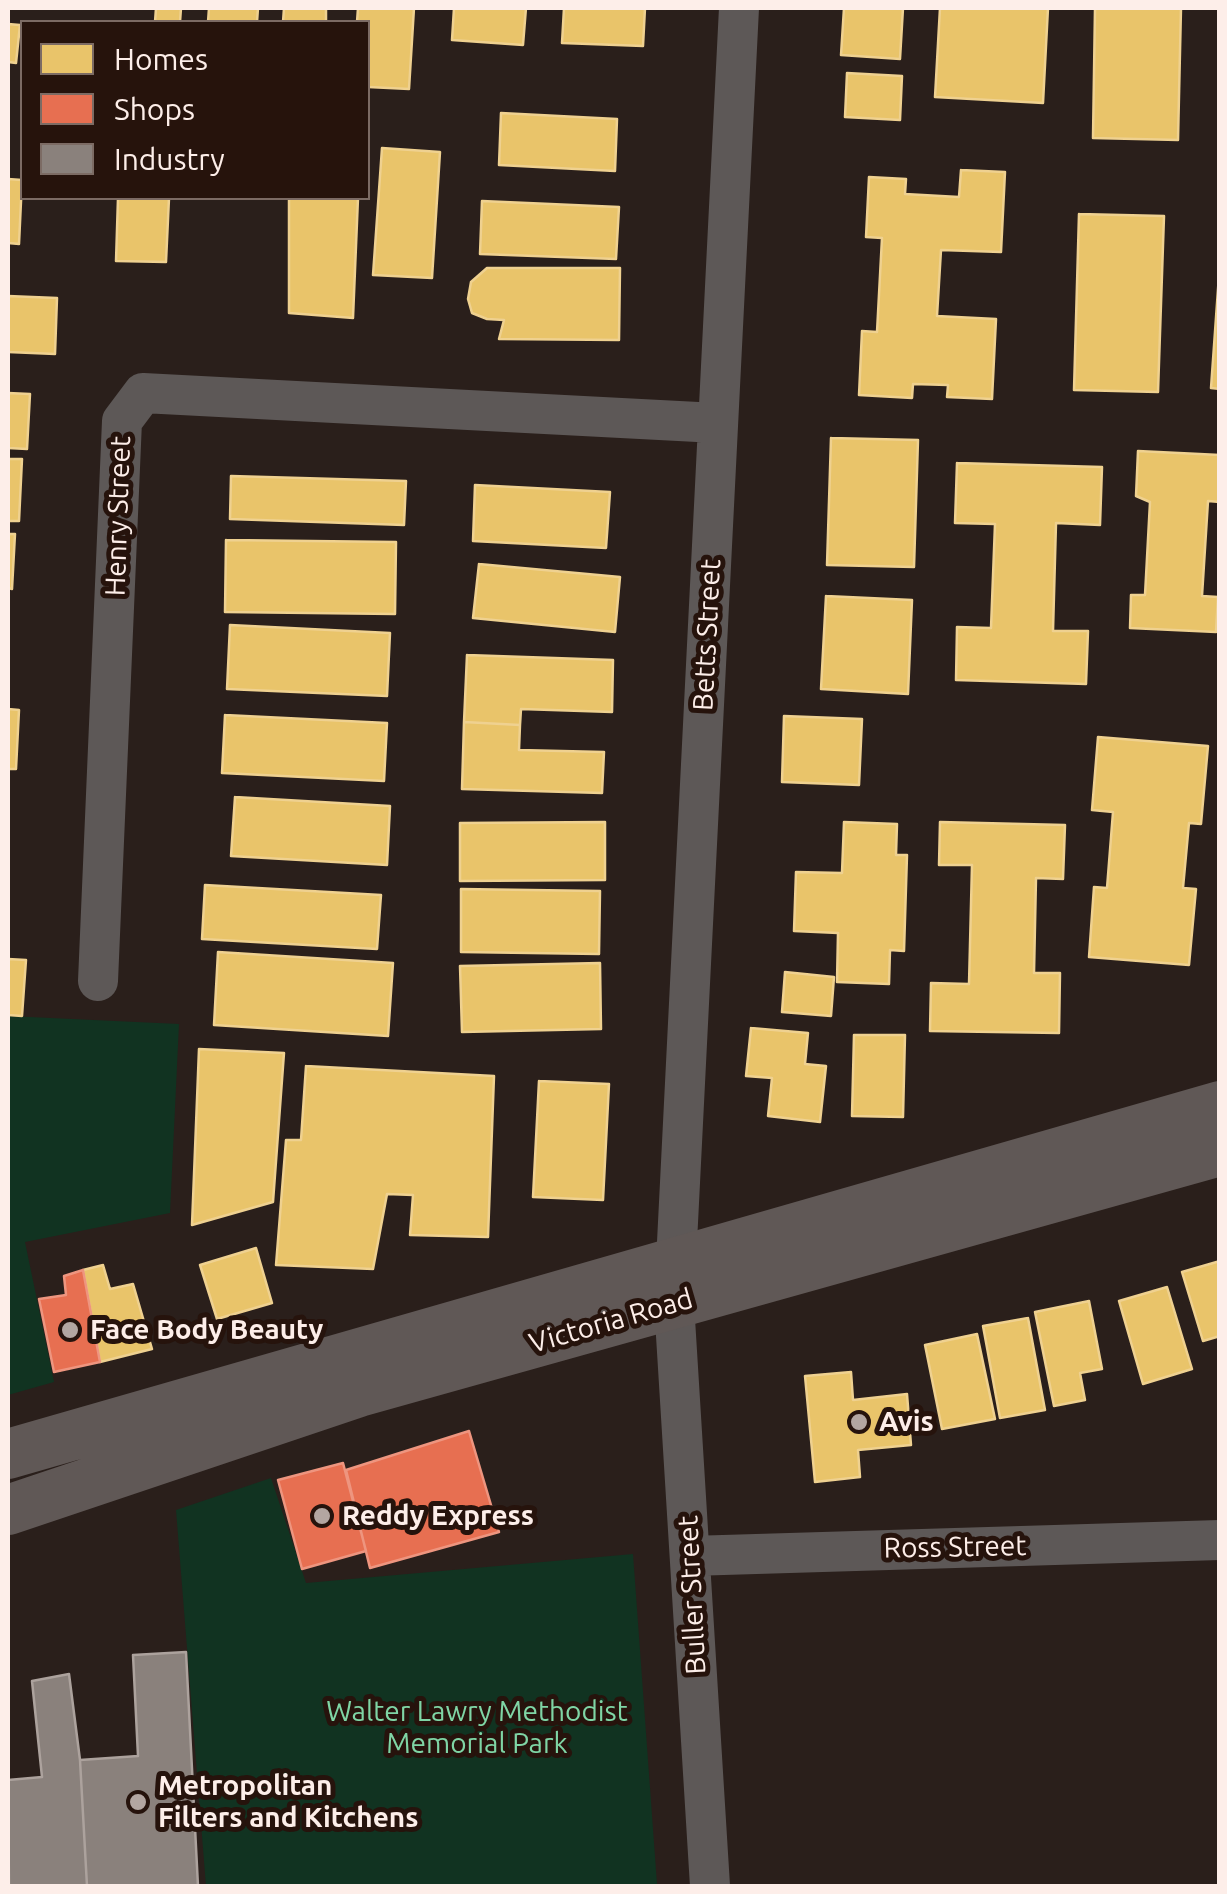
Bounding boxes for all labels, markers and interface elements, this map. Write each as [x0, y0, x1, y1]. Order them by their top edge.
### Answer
legend [20, 20, 370, 200]
text: Homes [114, 42, 208, 76]
text: Shops [114, 92, 195, 126]
text: Industry [114, 142, 225, 176]
street label: Henry Street [98, 435, 138, 597]
street label: Betts Street [686, 558, 728, 712]
street label: Victoria Road [525, 1282, 697, 1360]
place label: Face Body Beauty [90, 1313, 323, 1347]
marker: Face Body Beauty [59, 1319, 81, 1341]
place label: Avis [879, 1405, 934, 1439]
marker: Avis [848, 1411, 870, 1433]
place label: Reddy Express [342, 1499, 534, 1533]
marker: Reddy Express [311, 1505, 333, 1527]
street label: Buller Street [671, 1515, 713, 1675]
street label: Ross Street [883, 1529, 1027, 1565]
park label: Walter Lawry Methodist Memorial Park [326, 1695, 628, 1761]
place label: Metropolitan Filters and Kitchens [158, 1769, 418, 1835]
marker: Metropolitan Filters and Kitchens [127, 1791, 149, 1813]

